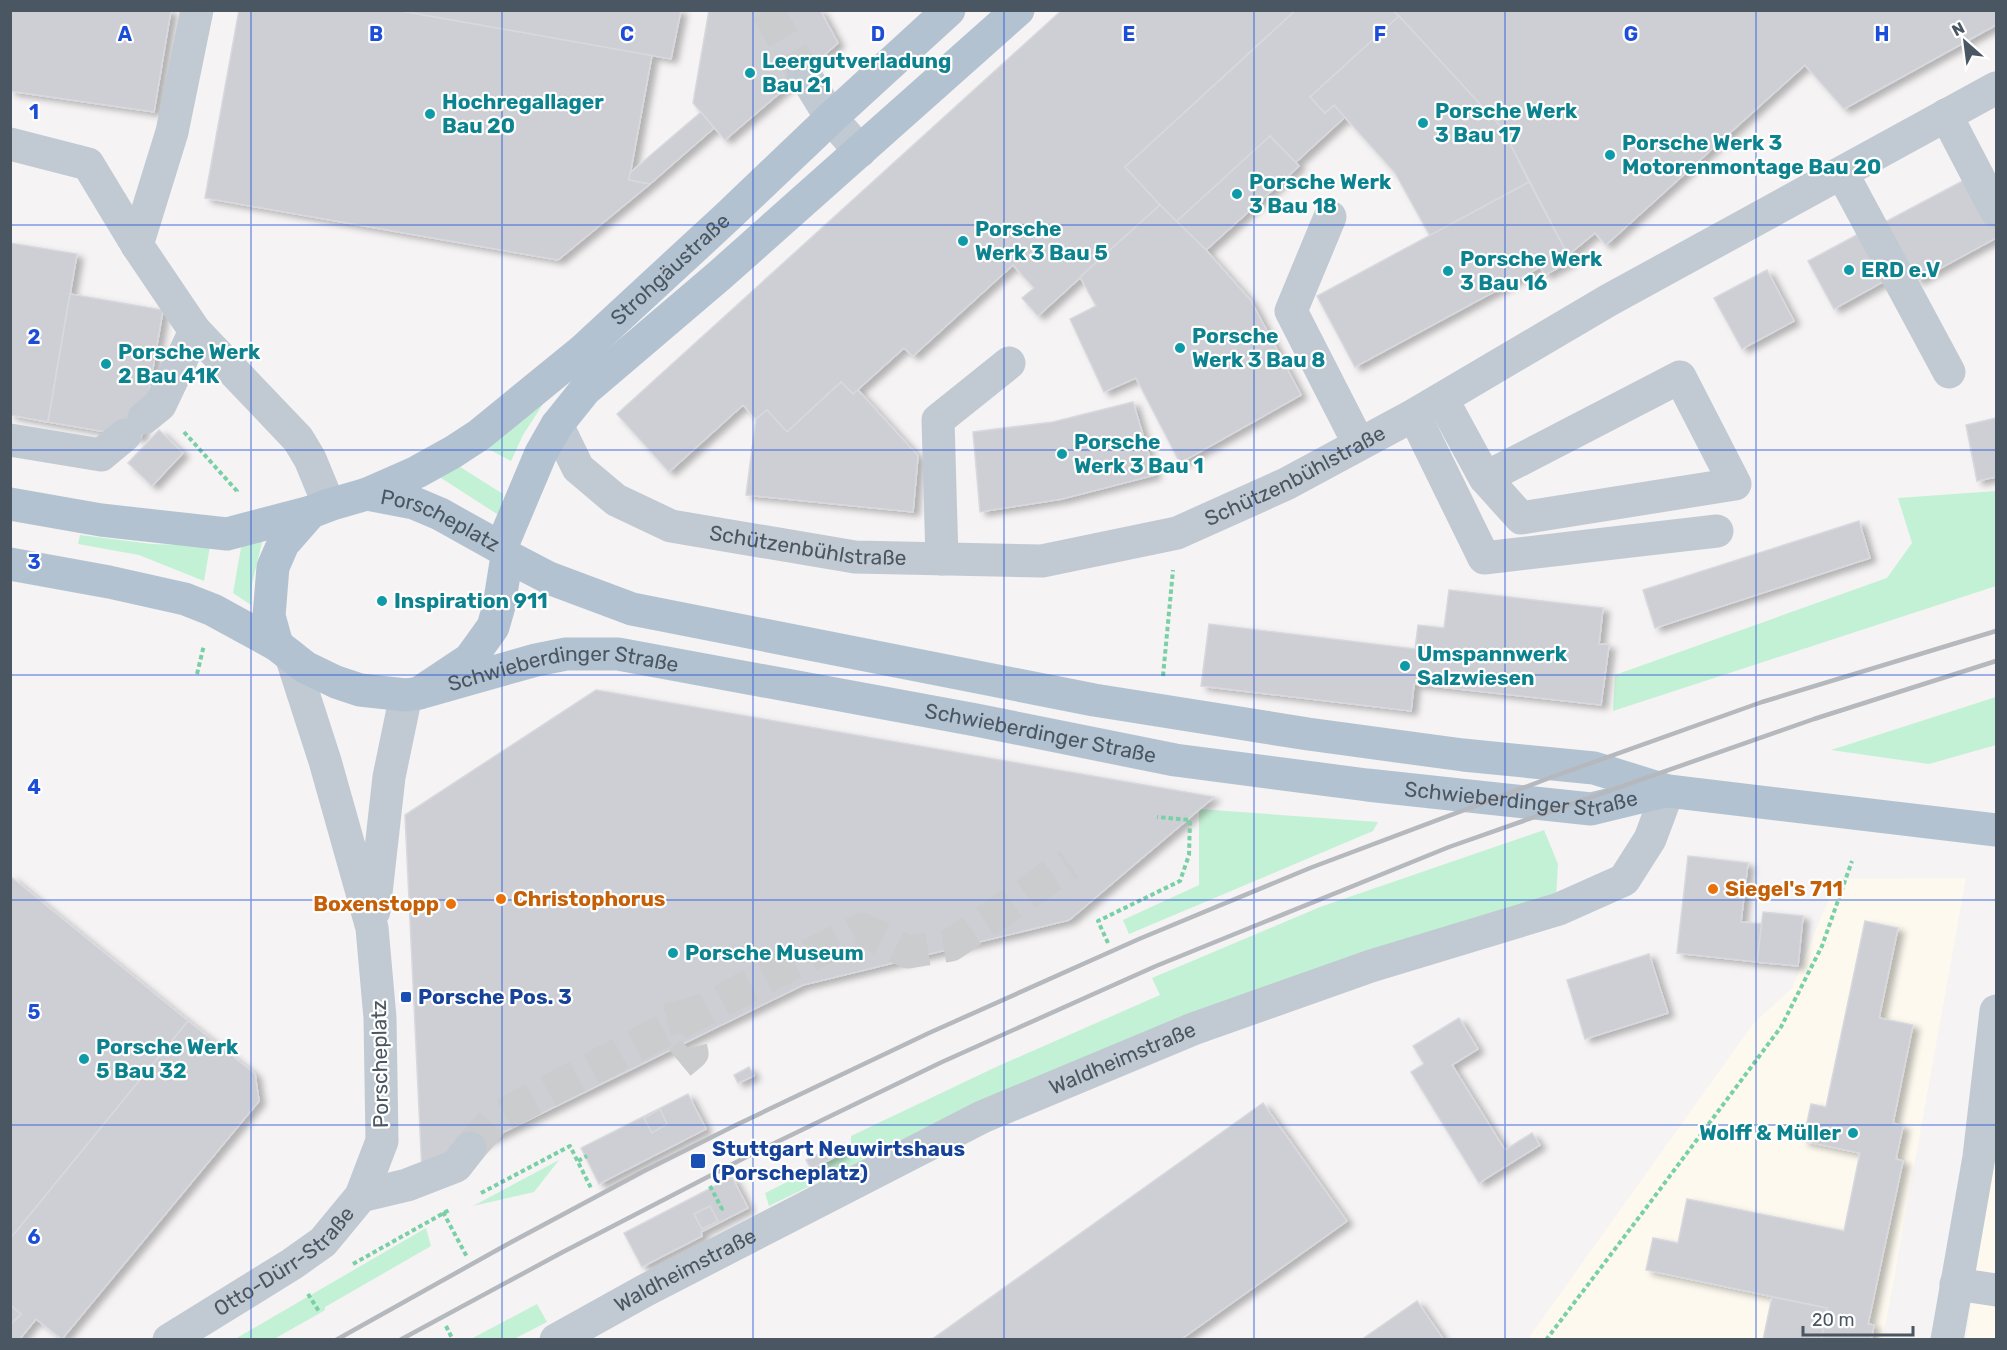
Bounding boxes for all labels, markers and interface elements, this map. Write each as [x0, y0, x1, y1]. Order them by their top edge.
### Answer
north arrow [1935, 12, 1995, 72]
text: N [1949, 18, 1968, 40]
text: A [118, 22, 133, 46]
text: B [369, 22, 383, 46]
text: C [620, 22, 634, 46]
text: D [871, 22, 885, 46]
text: E [1123, 22, 1135, 46]
text: F [1374, 22, 1386, 46]
text: G [1624, 22, 1638, 46]
text: H [1875, 22, 1889, 46]
place label: Leergutverladung Bau 21 [762, 48, 951, 97]
marker: Leergutverladung Bau 21 [743, 66, 757, 80]
place label: Hochregallager Bau 20 [442, 89, 604, 138]
place label: Porsche Werk 3 Bau 17 [1435, 98, 1578, 147]
text: 1 [29, 100, 39, 124]
marker: Hochregallager Bau 20 [423, 107, 437, 121]
marker: Porsche Werk 3 Bau 17 [1416, 116, 1430, 130]
place label: Porsche Werk 3 Motorenmontage Bau 20 [1622, 130, 1881, 179]
marker: Porsche Werk 3 Motorenmontage Bau 20 [1603, 148, 1617, 162]
place label: Porsche Werk 3 Bau 18 [1249, 169, 1392, 218]
marker: Porsche Werk 3 Bau 18 [1230, 187, 1244, 201]
street label: Strohgäustraße [605, 208, 735, 330]
place label: Porsche Werk 3 Bau 5 [975, 216, 1108, 265]
marker: Porsche Werk 3 Bau 5 [956, 234, 970, 248]
place label: Porsche Werk 3 Bau 16 [1460, 246, 1603, 295]
place label: ERD e.V [1861, 257, 1941, 282]
marker: ERD e.V [1842, 263, 1856, 277]
marker: Porsche Werk 3 Bau 16 [1441, 264, 1455, 278]
place label: Porsche Werk 3 Bau 8 [1192, 323, 1325, 372]
text: 2 [28, 325, 41, 349]
place label: Porsche Werk 2 Bau 41K [118, 339, 261, 388]
marker: Porsche Werk 3 Bau 8 [1173, 341, 1187, 355]
marker: Porsche Werk 2 Bau 41K [99, 357, 113, 371]
street label: Schützenbühlstraße [1201, 420, 1389, 531]
place label: Porsche Werk 3 Bau 1 [1074, 429, 1204, 478]
marker: Porsche Werk 3 Bau 1 [1055, 447, 1069, 461]
street label: Porscheplatz [379, 484, 504, 557]
street label: Schützenbühlstraße [708, 520, 907, 570]
text: 3 [27, 550, 41, 574]
place label: Inspiration 911 [394, 588, 548, 613]
marker: Inspiration 911 [375, 594, 389, 608]
street label: Schwieberdinger Straße [445, 641, 681, 696]
place label: Umspannwerk Salzwiesen [1417, 641, 1568, 690]
marker: Umspannwerk Salzwiesen [1398, 659, 1412, 673]
street label: Schwieberdinger Straße [923, 698, 1158, 768]
text: 4 [27, 775, 41, 799]
street label: Schwieberdinger Straße [1403, 776, 1640, 821]
place label: Siegel's 711 [1725, 876, 1843, 901]
marker: Siegel's 711 [1706, 882, 1720, 896]
place label: Christophorus [513, 886, 665, 911]
place label: Boxenstopp [313, 891, 439, 916]
marker: Christophorus [494, 892, 508, 906]
marker: Boxenstopp [444, 897, 458, 911]
place label: Porsche Museum [685, 940, 864, 965]
marker: Porsche Museum [666, 946, 680, 960]
place label: Porsche Pos. 3 [418, 984, 572, 1009]
marker: Porsche Pos. 3 [399, 990, 413, 1004]
text: 5 [28, 1000, 41, 1024]
street label: Porscheplatz [366, 1000, 393, 1128]
street label: Waldheimstraße [1045, 1016, 1199, 1100]
place label: Porsche Werk 5 Bau 32 [96, 1034, 239, 1083]
marker: Porsche Werk 5 Bau 32 [77, 1052, 91, 1066]
place label: Wolff & Müller [1699, 1120, 1841, 1145]
marker: Wolff & Müller [1846, 1126, 1860, 1140]
place label: Stuttgart Neuwirtshaus (Porscheplatz) [712, 1136, 965, 1185]
marker: Stuttgart Neuwirtshaus (Porscheplatz) [689, 1152, 707, 1170]
street label: Otto-Dürr-Straße [209, 1201, 359, 1321]
street label: Waldheimstraße [610, 1222, 760, 1317]
text: 6 [27, 1225, 41, 1249]
scale bar [1803, 1299, 1912, 1337]
text: 20 m [1812, 1309, 1854, 1331]

